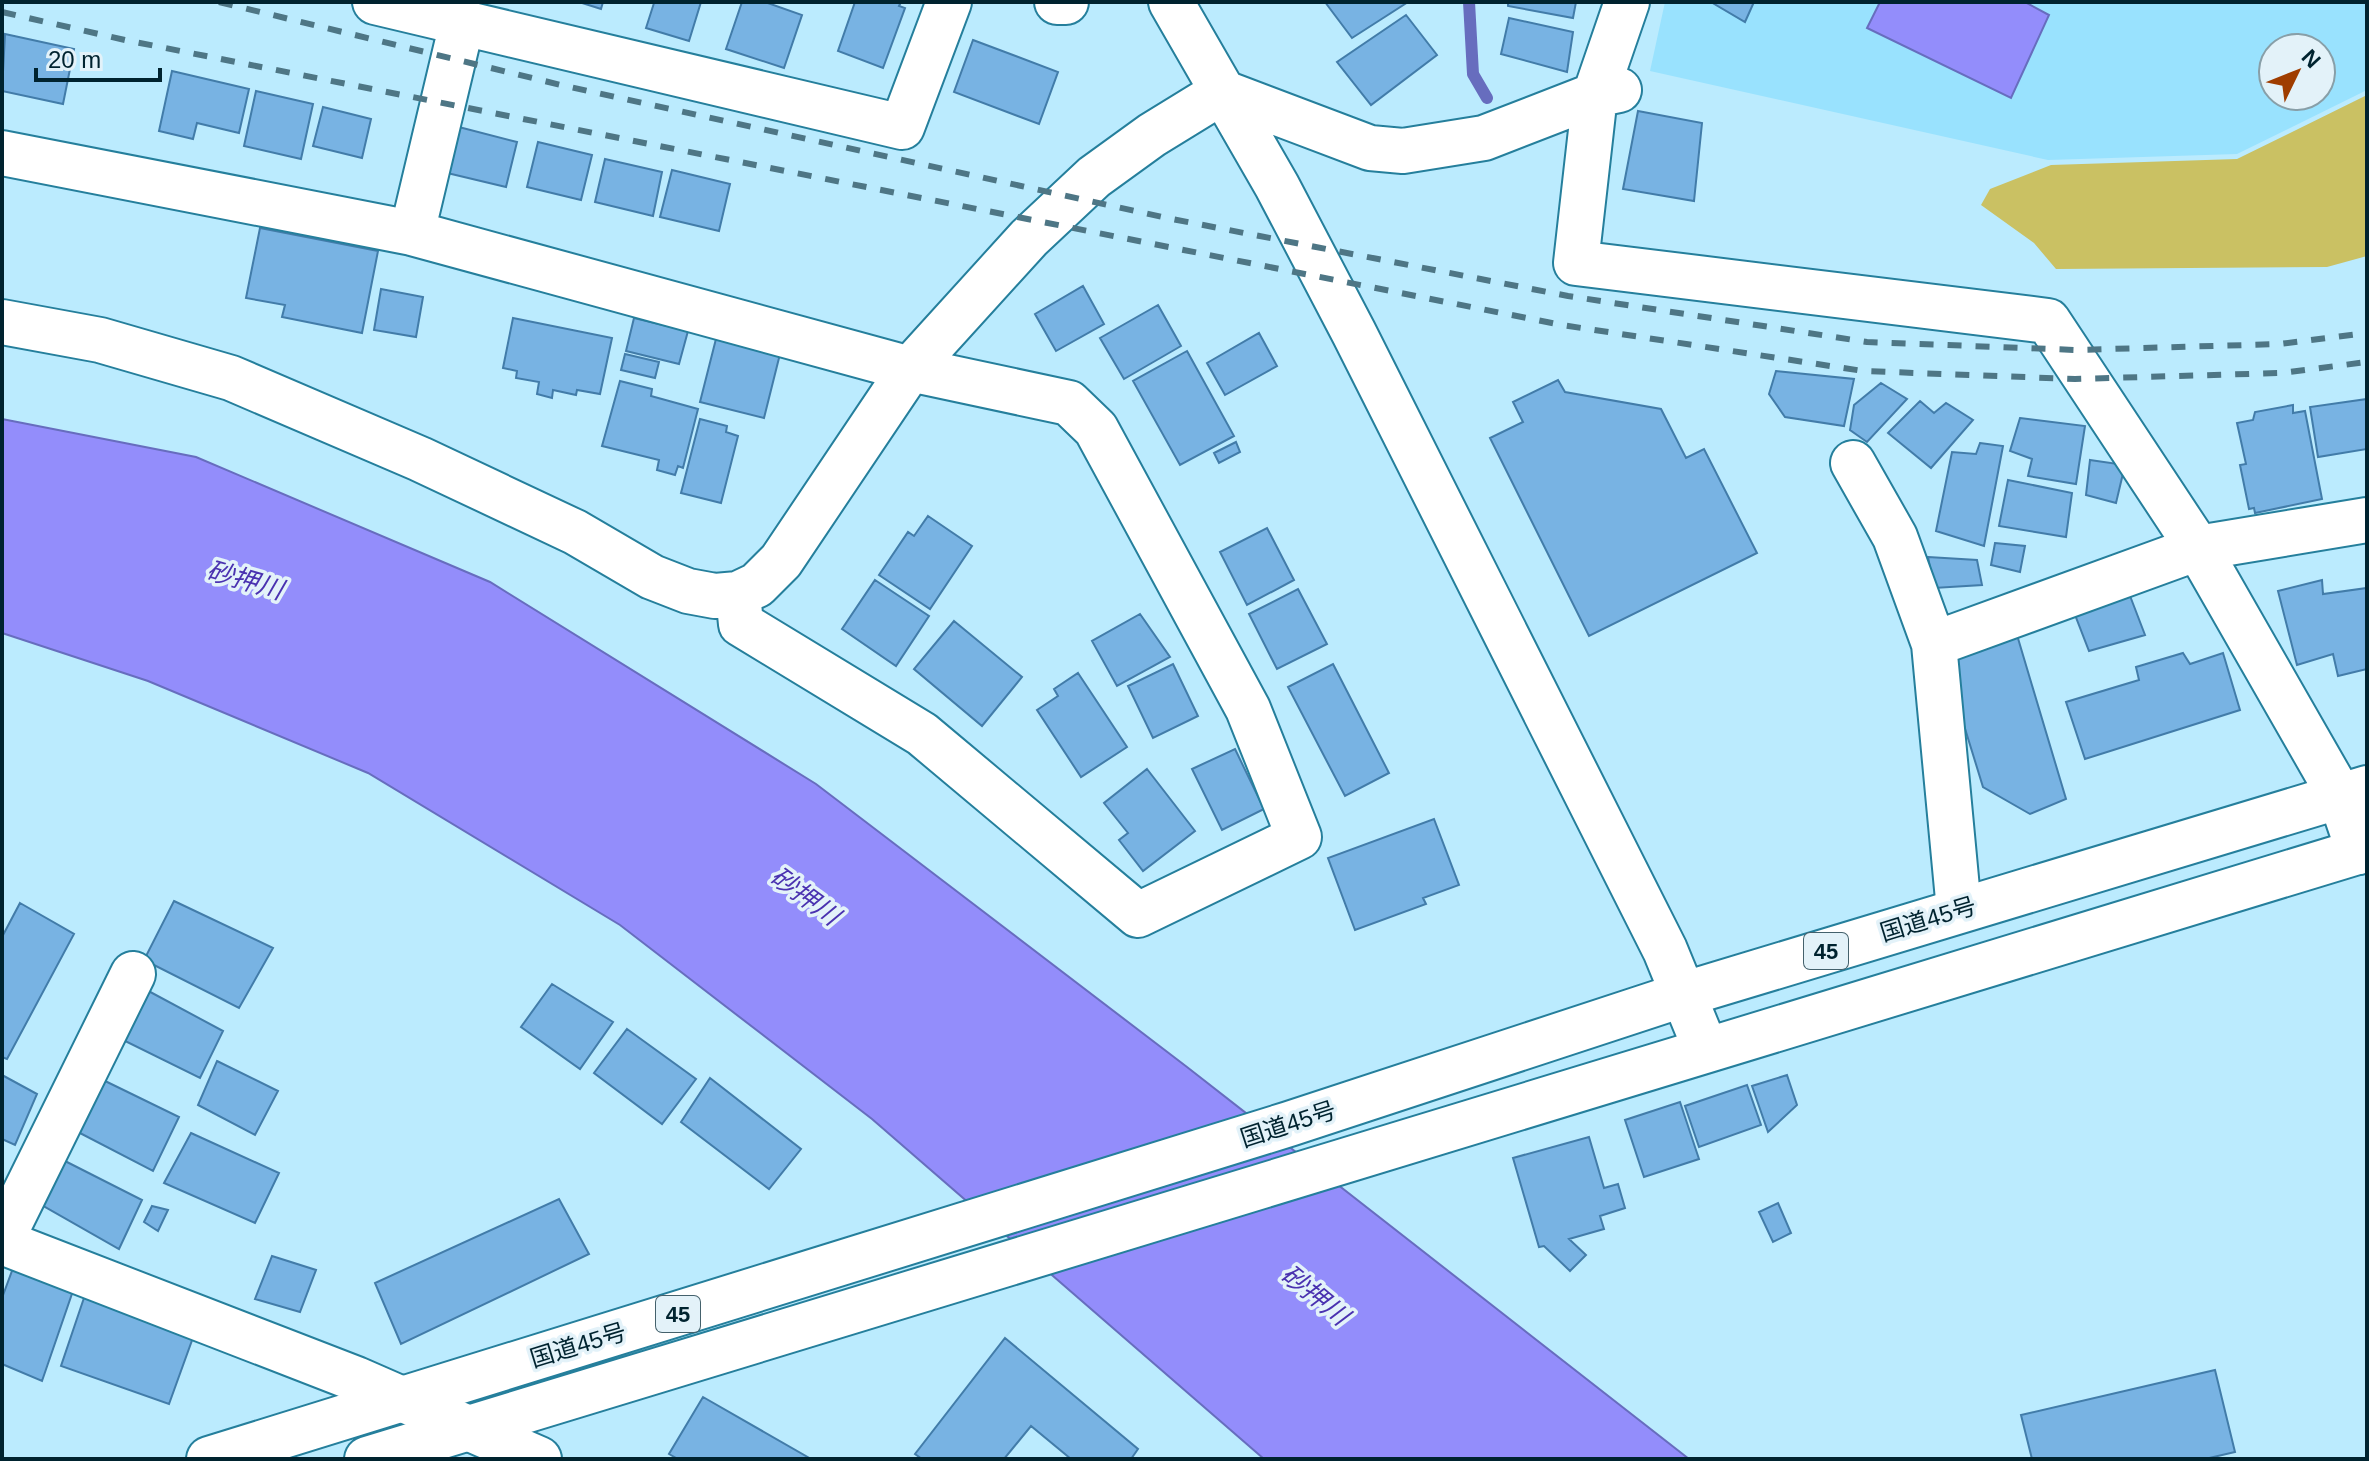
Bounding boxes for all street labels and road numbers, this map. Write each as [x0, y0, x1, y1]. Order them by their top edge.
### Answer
street label: 国道45号 [1877, 892, 1979, 946]
road number: 45 [1804, 933, 1848, 969]
street label: 国道45号 [1237, 1096, 1339, 1152]
road number: 45 [656, 1296, 700, 1332]
street label: 国道45号 [527, 1318, 629, 1372]

